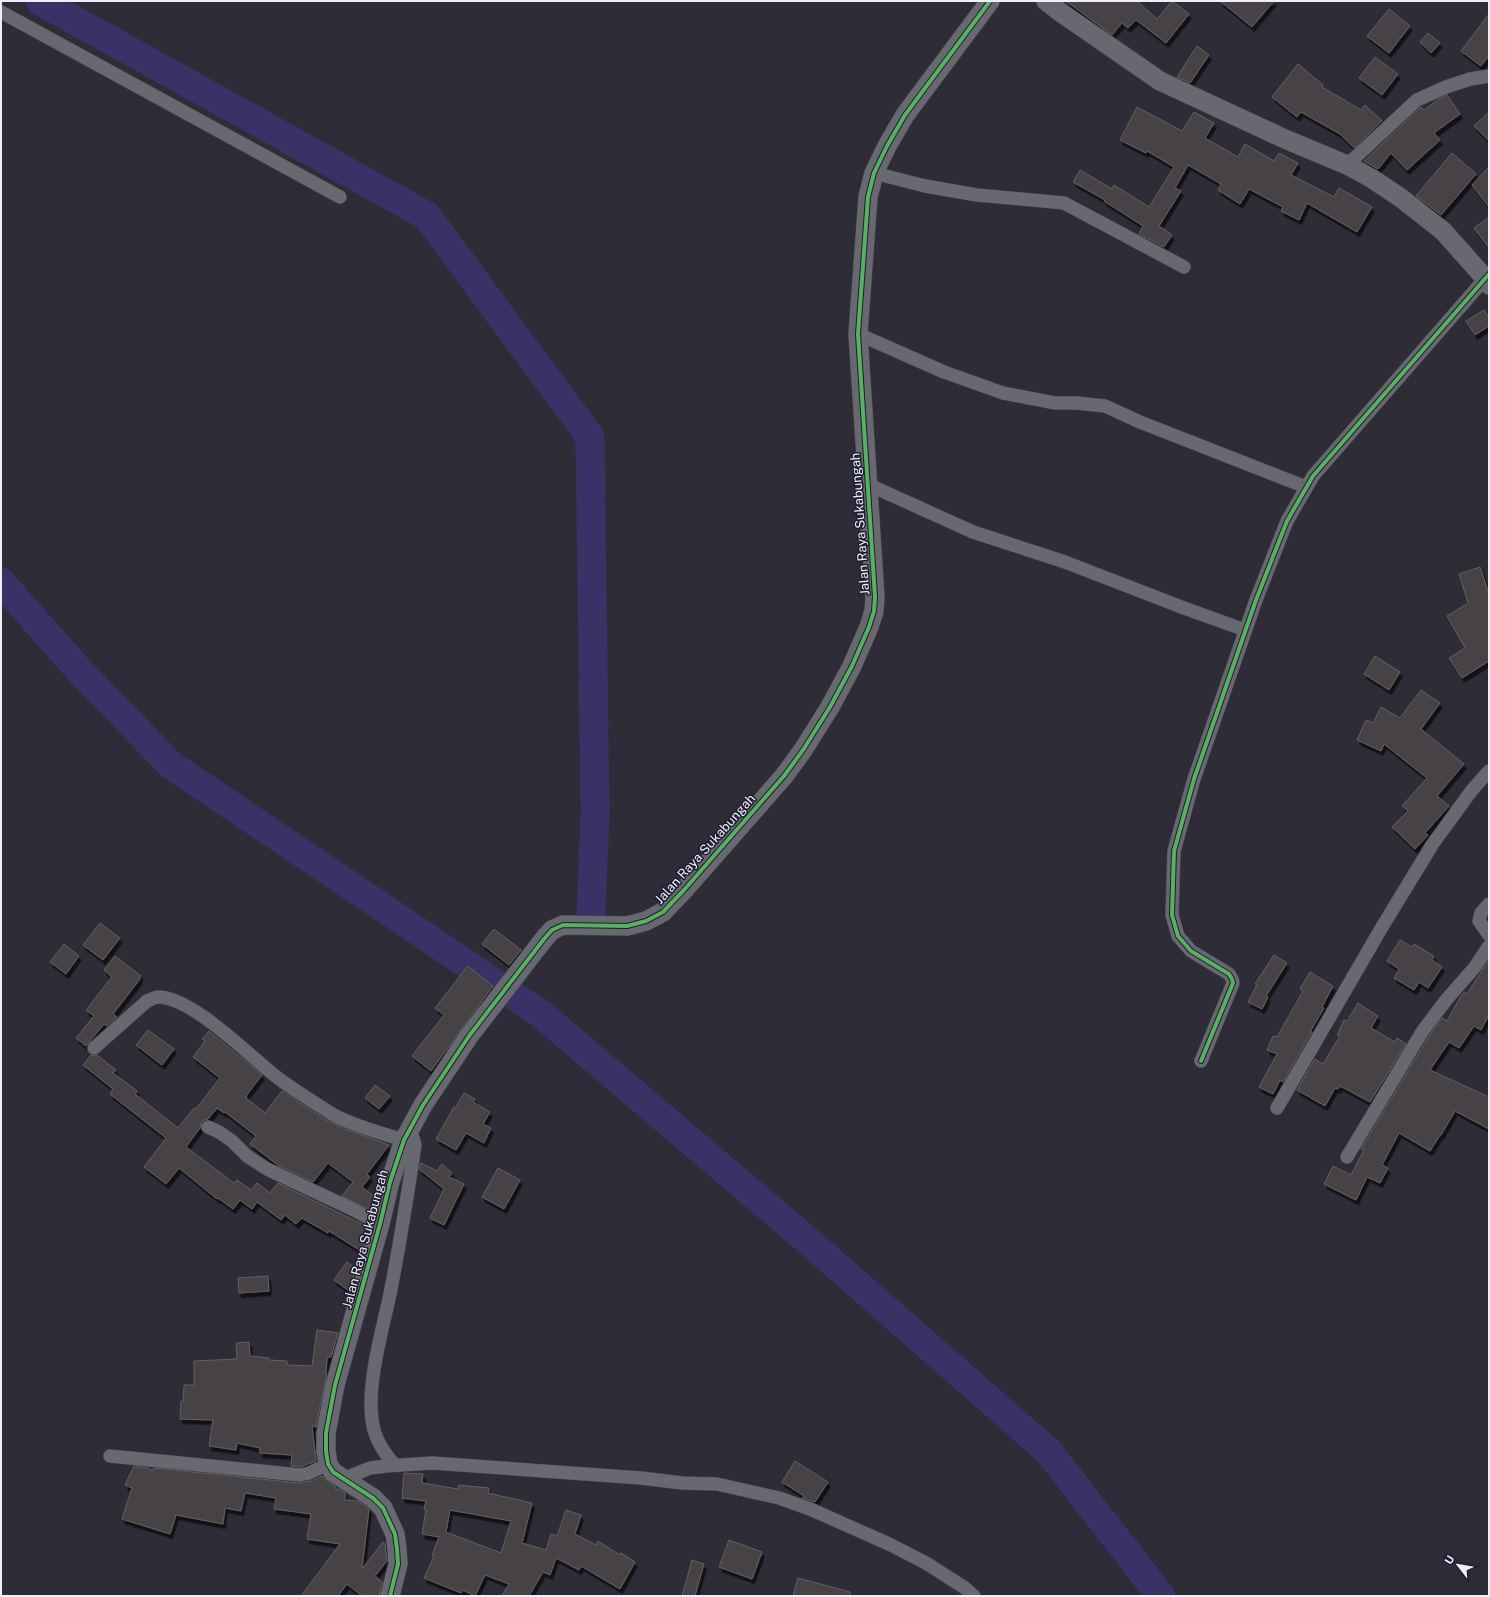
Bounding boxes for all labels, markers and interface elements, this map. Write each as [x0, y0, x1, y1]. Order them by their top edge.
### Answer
street label: Jalan Raya Sukabungah [848, 452, 872, 596]
street label: Jalan Raya Sukabungah [652, 791, 758, 907]
street label: Jalan Raya Sukabungah [339, 1168, 391, 1310]
north arrow [1438, 1545, 1478, 1585]
text: U [1442, 1553, 1457, 1566]

